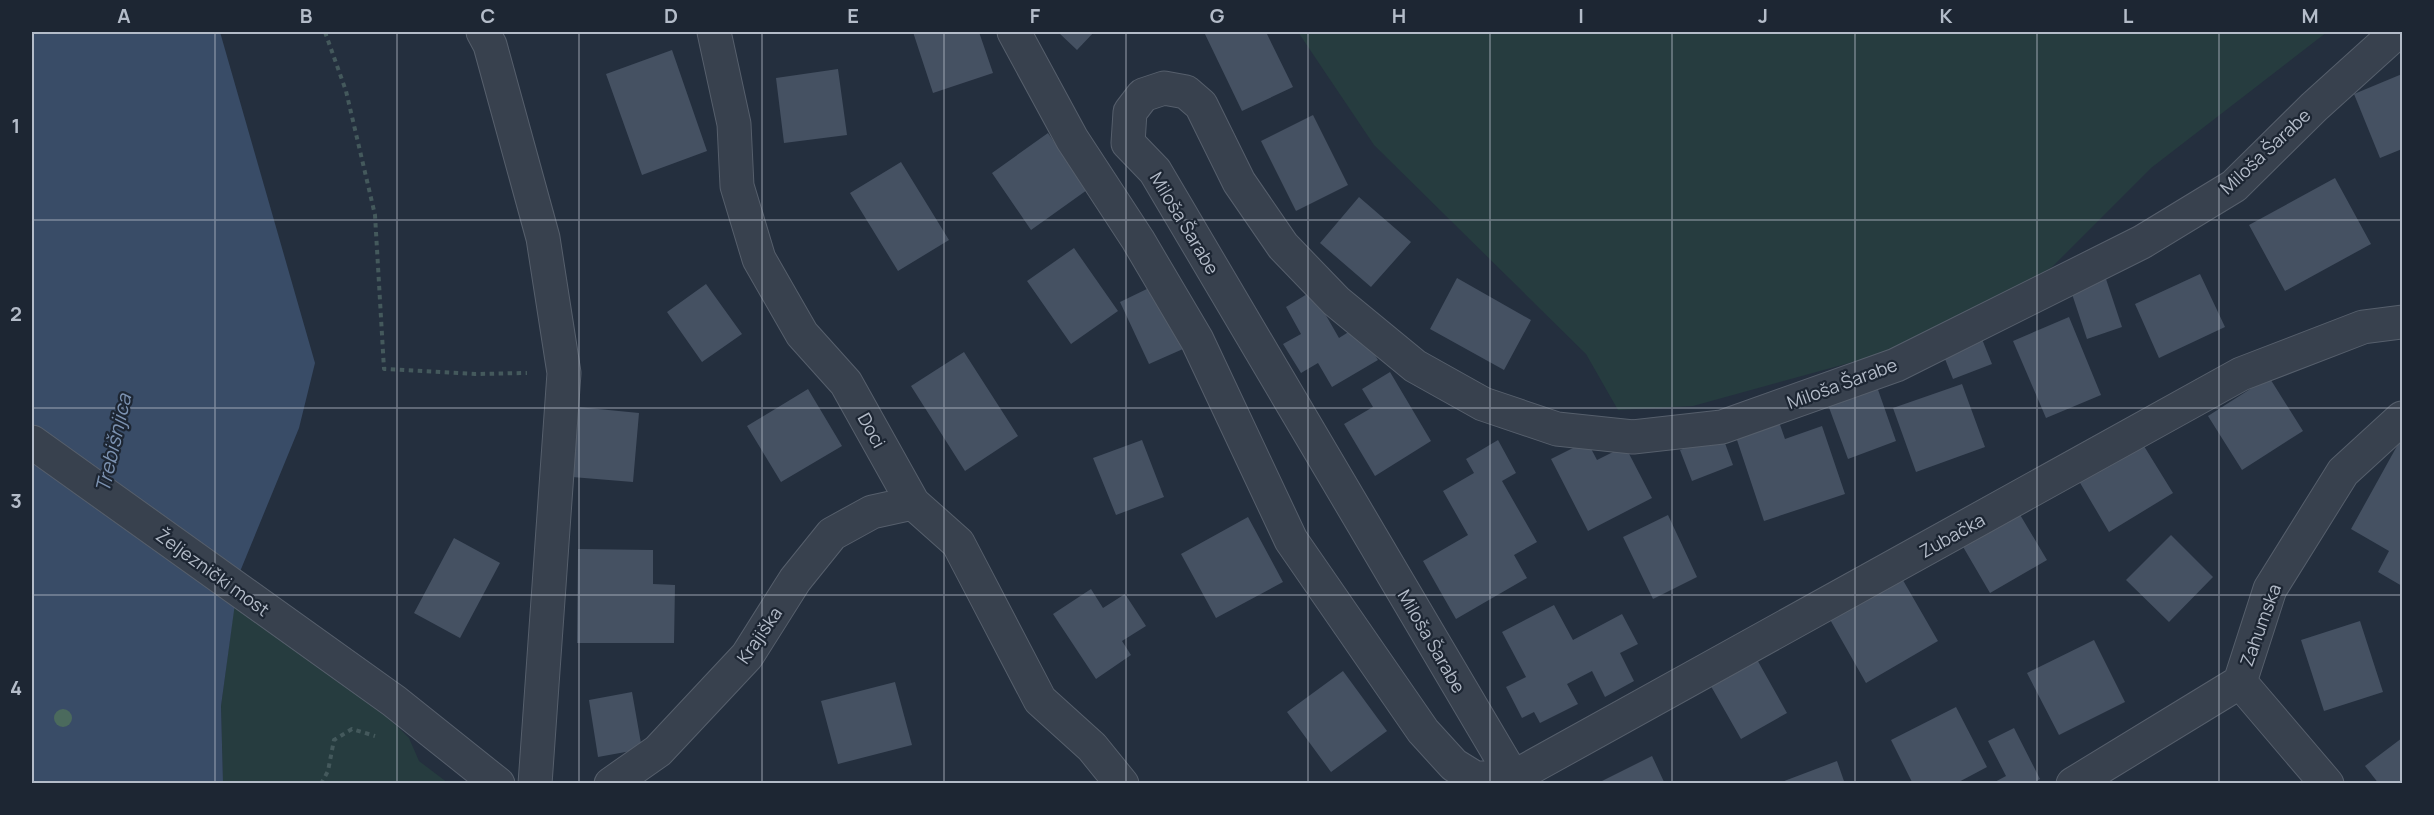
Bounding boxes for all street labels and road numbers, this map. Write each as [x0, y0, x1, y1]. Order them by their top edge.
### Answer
street label: Miloša Šarabe [2215, 103, 2315, 199]
street label: Miloša Šarabe [1145, 167, 1225, 279]
street label: Miloša Šarabe [1784, 352, 1900, 414]
street label: Doci [853, 408, 891, 452]
street label: Zubačka [1915, 507, 1989, 563]
street label: Željeznički most [152, 523, 274, 621]
street label: Zahumska [2234, 580, 2286, 670]
street label: Miloša Šarabe [1393, 585, 1471, 697]
street label: Krajiška [731, 602, 787, 668]

